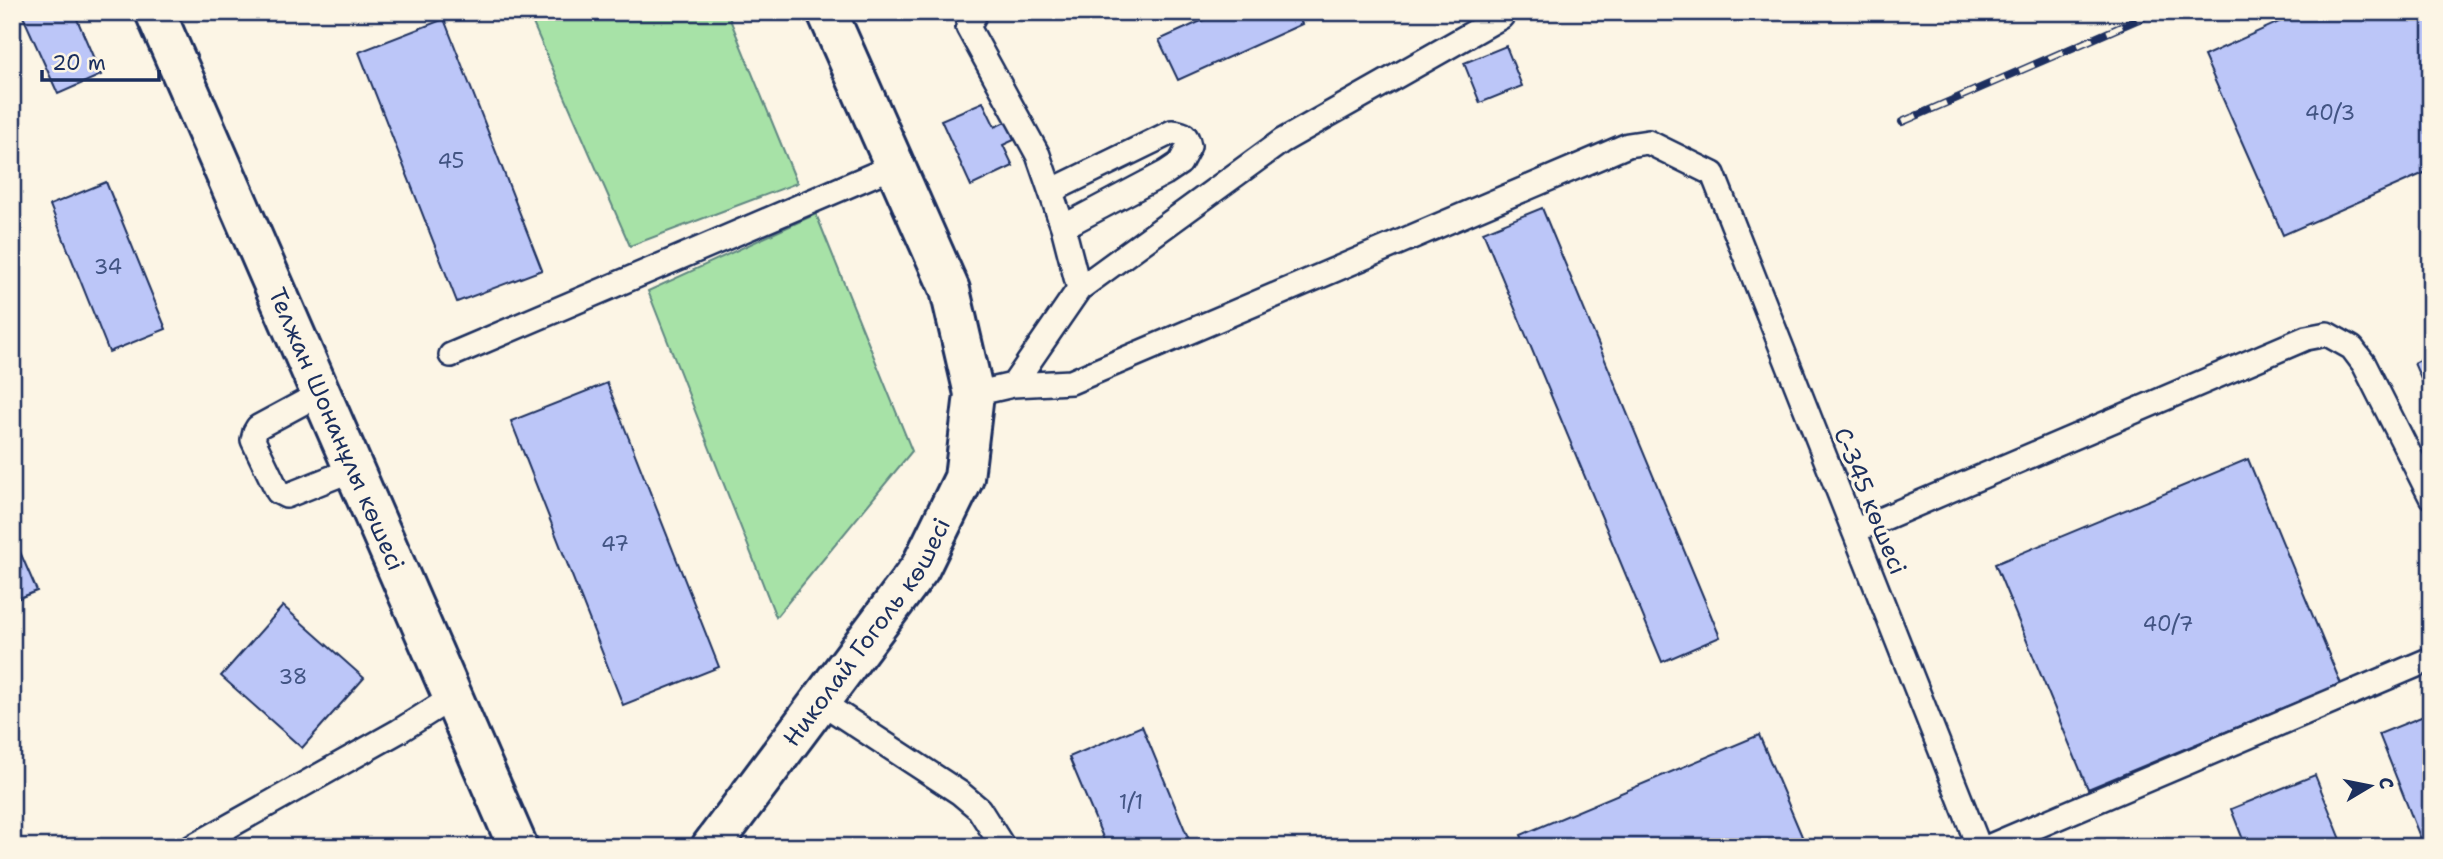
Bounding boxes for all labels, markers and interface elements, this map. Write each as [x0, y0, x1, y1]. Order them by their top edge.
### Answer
scale bar [42, 38, 159, 82]
text: 20 m [52, 49, 106, 77]
house number: 40/3 [2305, 99, 2355, 127]
house number: 45 [438, 147, 464, 175]
house number: 34 [94, 253, 122, 281]
street label: Телжан Шонанұлы көшесі [261, 283, 412, 576]
street label: С-345 көшесі [1826, 423, 1914, 579]
street label: Николай Гоголь көшесі [776, 513, 958, 753]
house number: 47 [601, 530, 629, 558]
house number: 40/7 [2143, 610, 2193, 638]
house number: 38 [279, 663, 307, 691]
north arrow [2334, 750, 2404, 820]
text: С [2373, 775, 2400, 791]
house number: 1/1 [1119, 788, 1143, 816]

